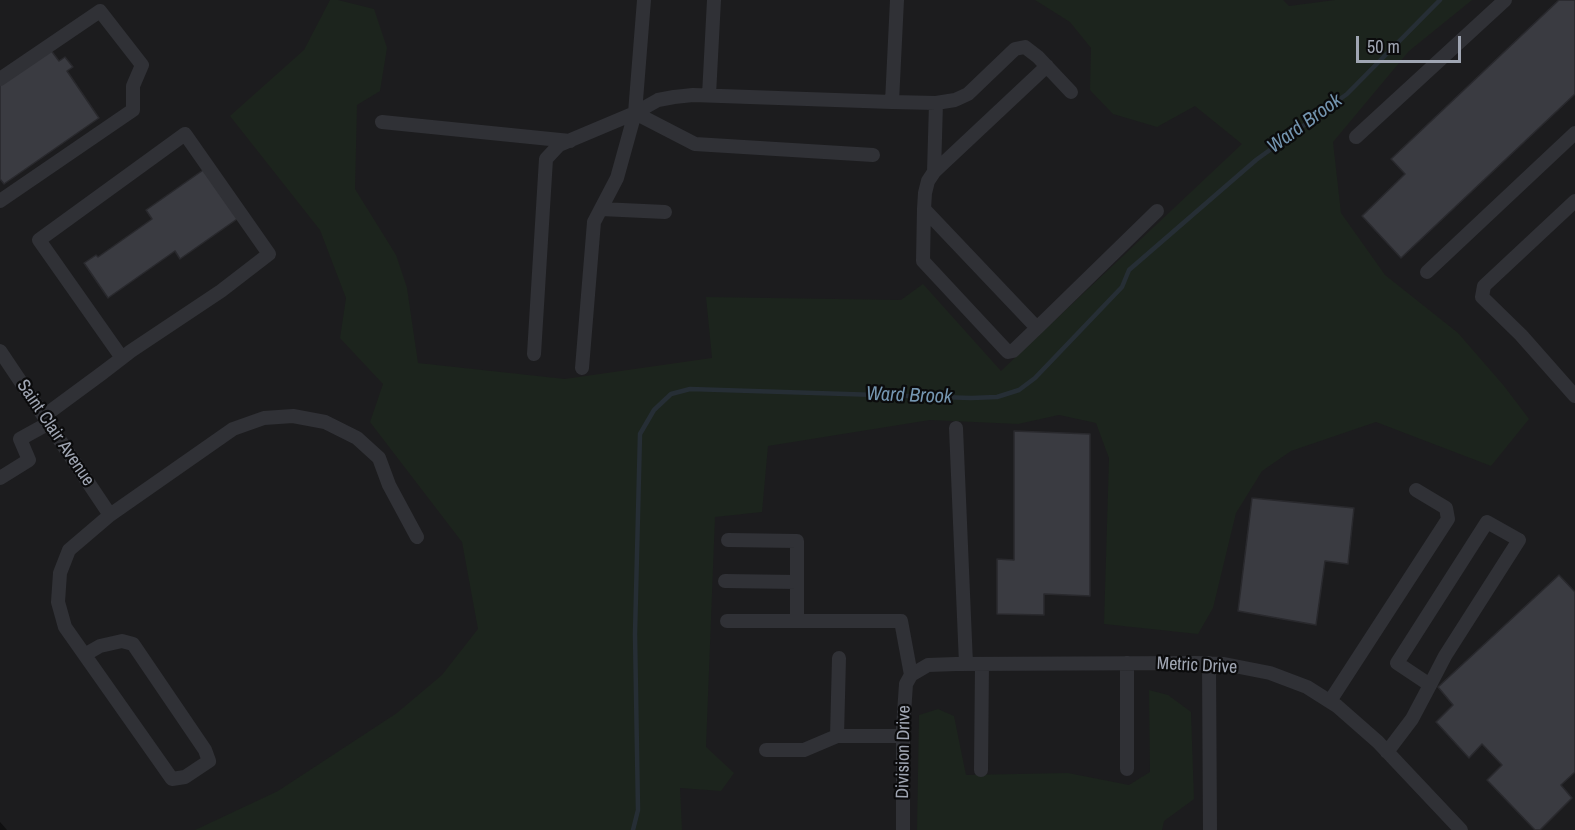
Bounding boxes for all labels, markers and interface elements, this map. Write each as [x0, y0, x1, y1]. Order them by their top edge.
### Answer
scale bar [1359, 24, 1464, 62]
text: 50 m [1367, 34, 1400, 59]
water label: Ward Brook [1263, 89, 1347, 159]
street label: Saint Clair Avenue [11, 376, 99, 490]
water label: Ward Brook [865, 383, 953, 409]
street label: Metric Drive [1156, 653, 1238, 679]
street label: Division Drive [892, 705, 916, 799]

